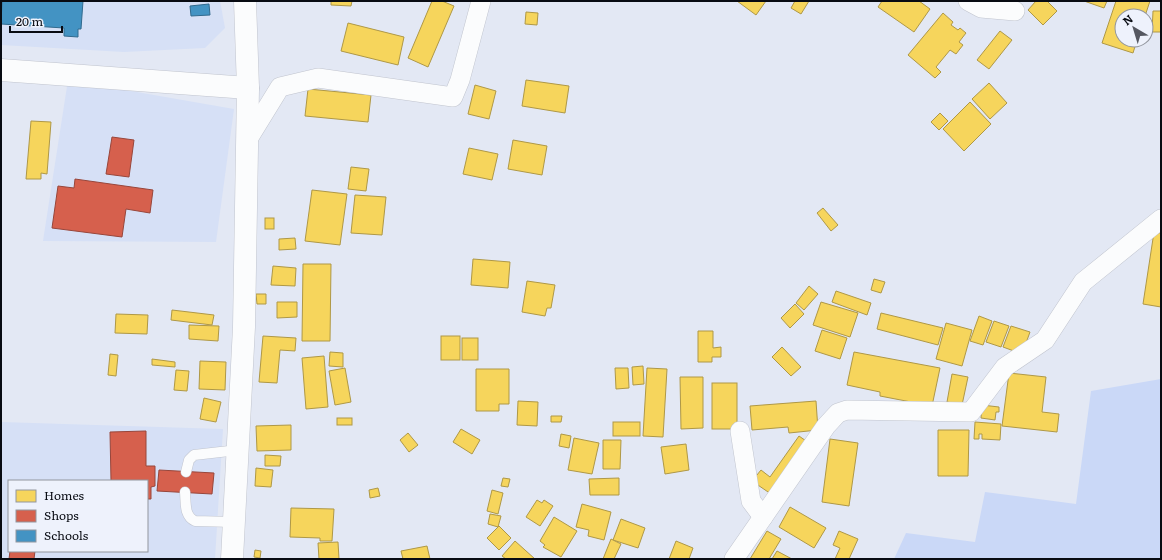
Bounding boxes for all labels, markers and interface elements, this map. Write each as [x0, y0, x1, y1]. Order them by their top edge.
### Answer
scale bar [10, 8, 62, 34]
north arrow [1114, 8, 1154, 48]
text: N [1119, 10, 1136, 28]
text: 20 m [16, 12, 43, 30]
legend [8, 480, 148, 552]
text: Homes [44, 486, 84, 504]
text: Shops [44, 506, 79, 524]
text: Schools [44, 526, 89, 544]

